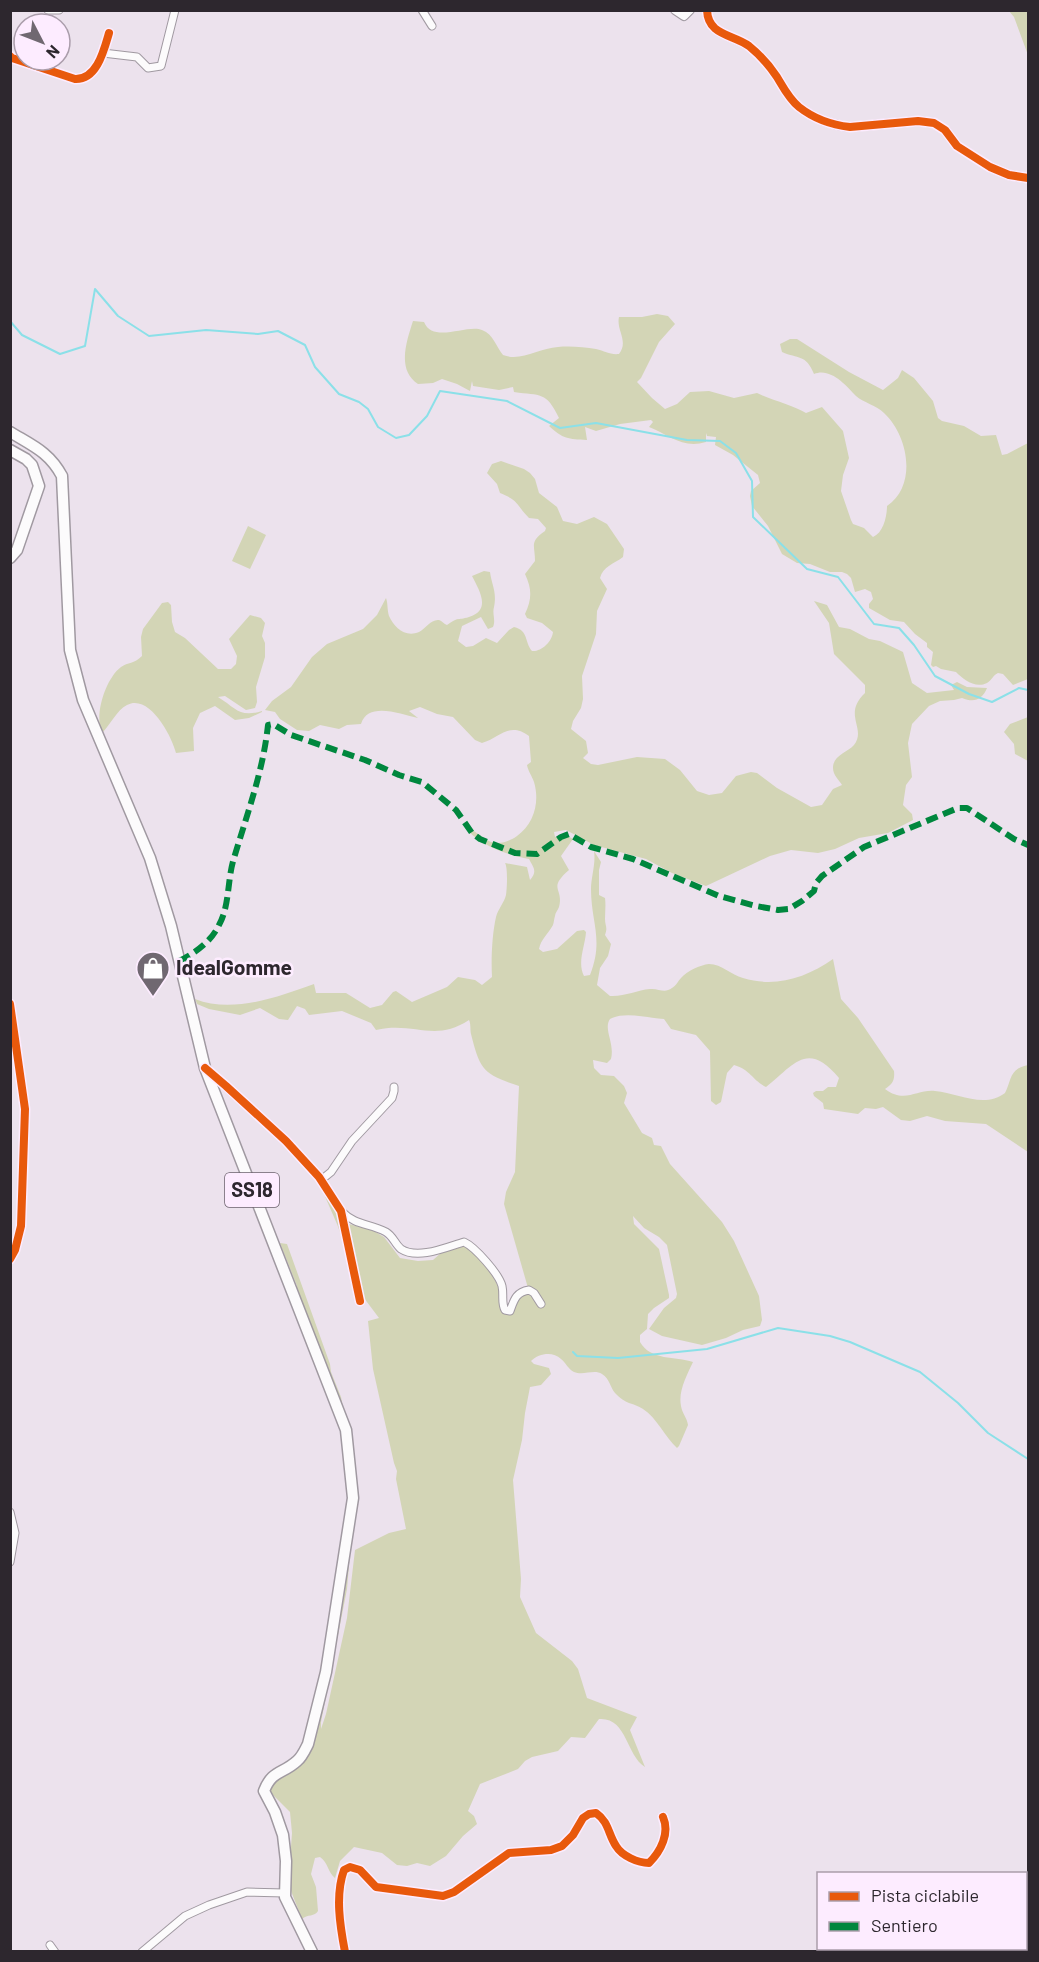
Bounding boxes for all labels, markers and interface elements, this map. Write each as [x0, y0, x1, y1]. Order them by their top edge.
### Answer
north arrow [12, 12, 72, 72]
text: N [43, 42, 64, 63]
shop icon: IdealGomme [135, 950, 171, 997]
place label: IdealGomme [176, 954, 292, 979]
road number: SS18 [225, 1173, 279, 1207]
legend [817, 1872, 1027, 1950]
text: Pista ciclabile [871, 1884, 979, 1906]
text: Sentiero [871, 1914, 938, 1936]

